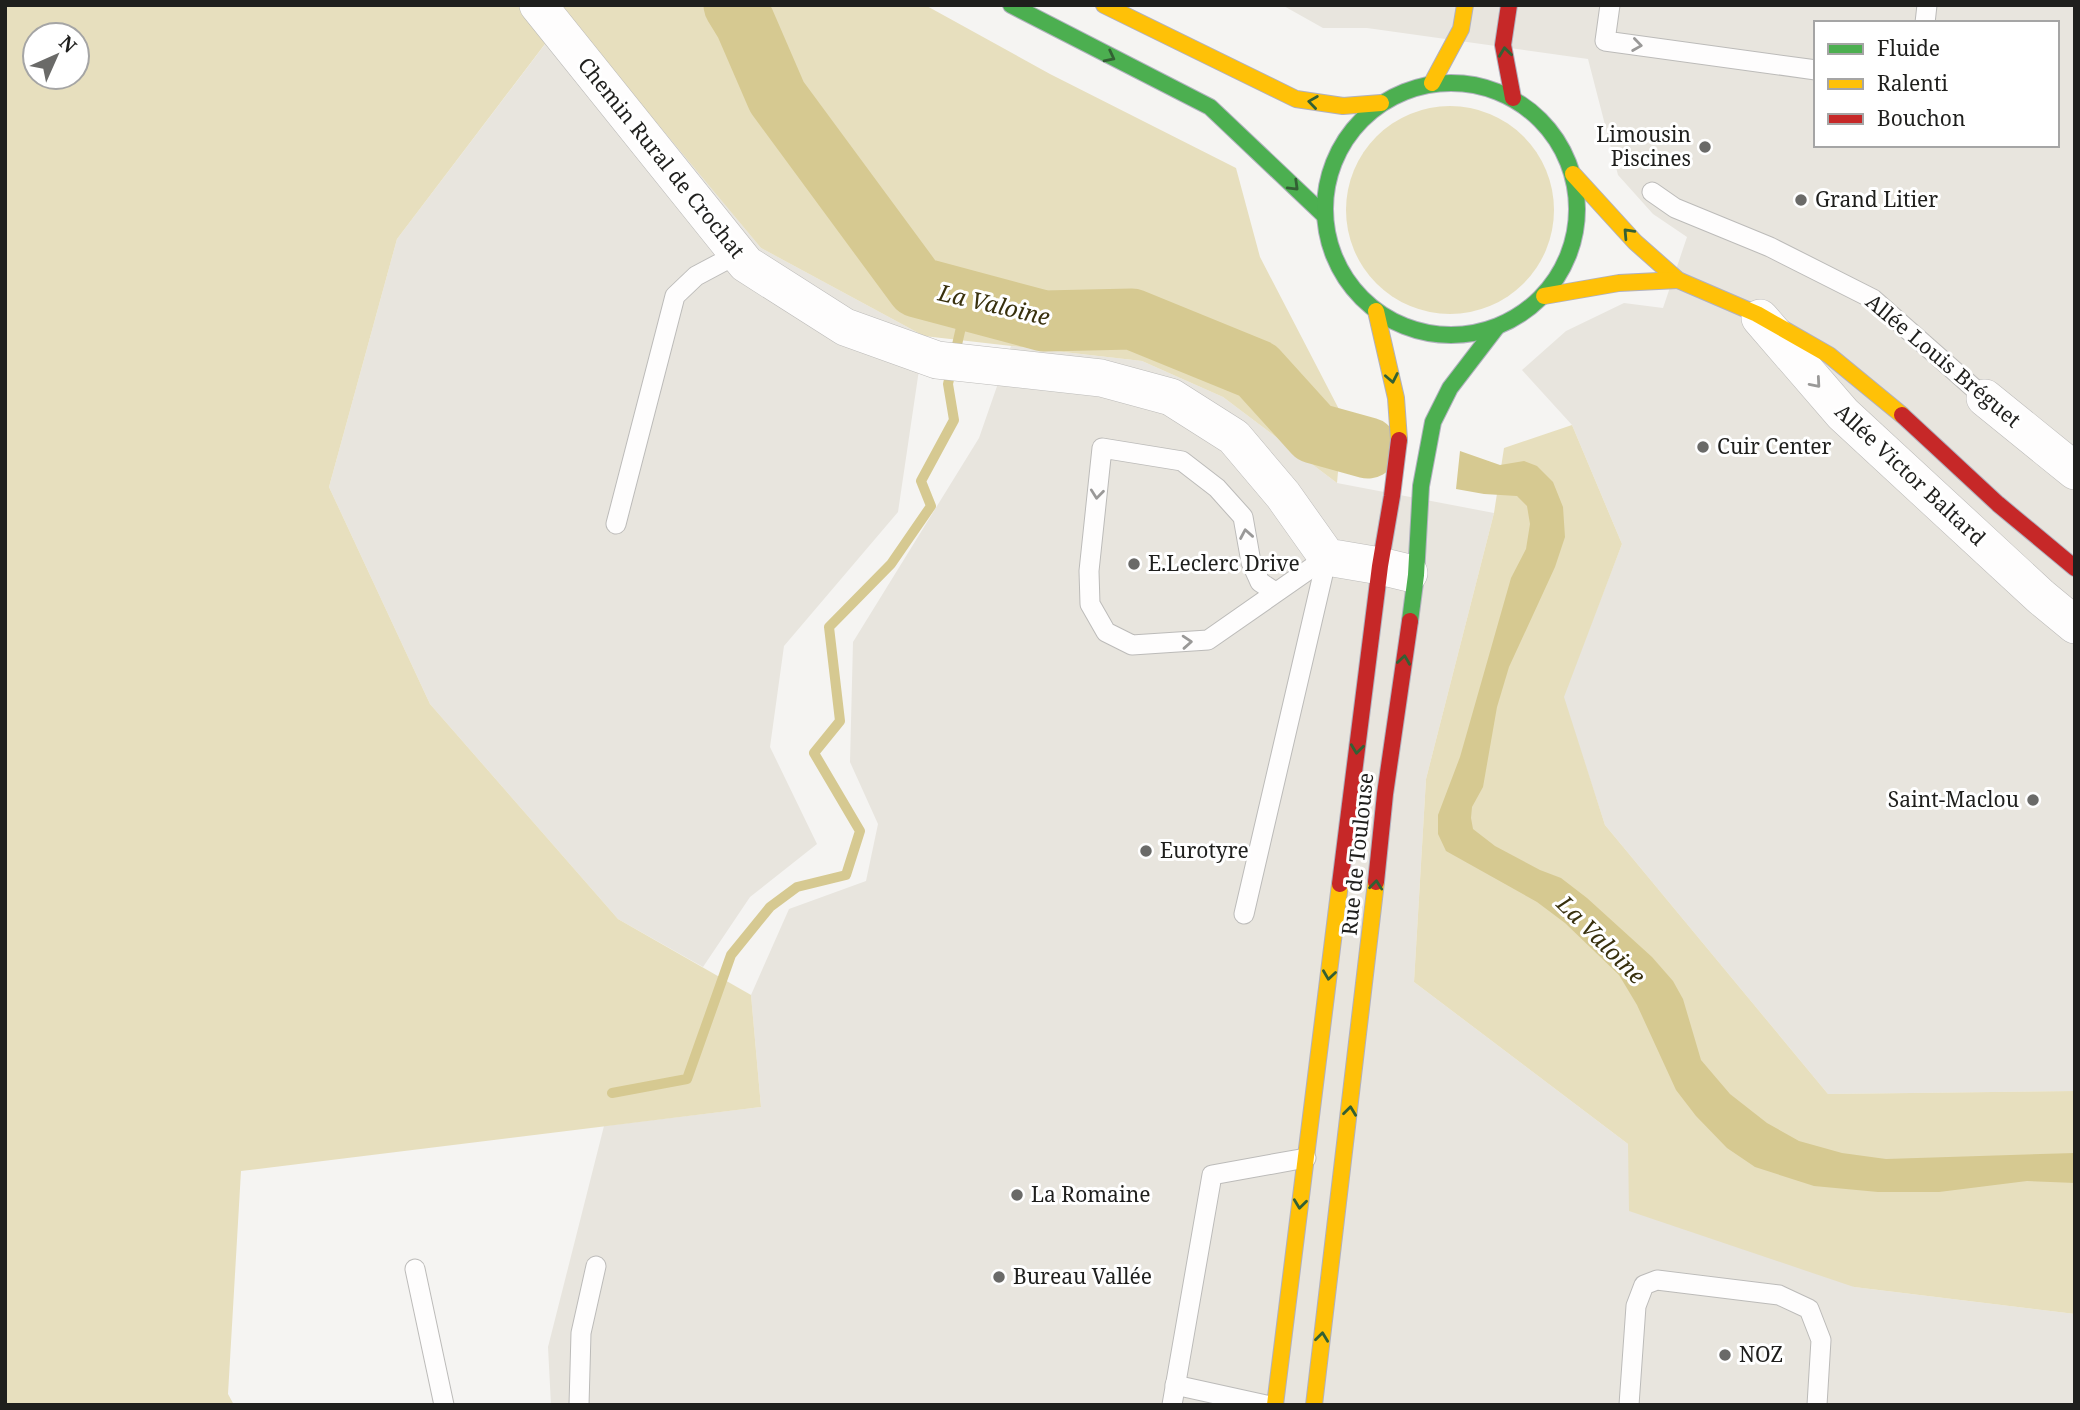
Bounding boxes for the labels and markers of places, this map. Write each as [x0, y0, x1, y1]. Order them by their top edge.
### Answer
place label: Limousin Piscines [1596, 120, 1691, 172]
marker: Limousin Piscines [1697, 139, 1713, 155]
place label: Grand Litier [1815, 185, 1938, 213]
marker: Grand Litier [1793, 192, 1809, 208]
place label: Cuir Center [1717, 432, 1832, 460]
marker: Cuir Center [1695, 439, 1711, 455]
place label: E.Leclerc Drive [1148, 549, 1300, 577]
marker: E.Leclerc Drive [1126, 556, 1142, 572]
place label: Saint-Maclou [1888, 785, 2019, 813]
marker: Saint-Maclou [2025, 792, 2041, 808]
place label: Eurotyre [1160, 836, 1249, 864]
marker: Eurotyre [1138, 843, 1154, 859]
place label: La Romaine [1031, 1180, 1150, 1208]
marker: La Romaine [1009, 1187, 1025, 1203]
place label: Bureau Vallée [1013, 1262, 1152, 1290]
marker: Bureau Vallée [991, 1269, 1007, 1285]
place label: NOZ [1739, 1340, 1783, 1368]
marker: NOZ [1717, 1347, 1733, 1363]

